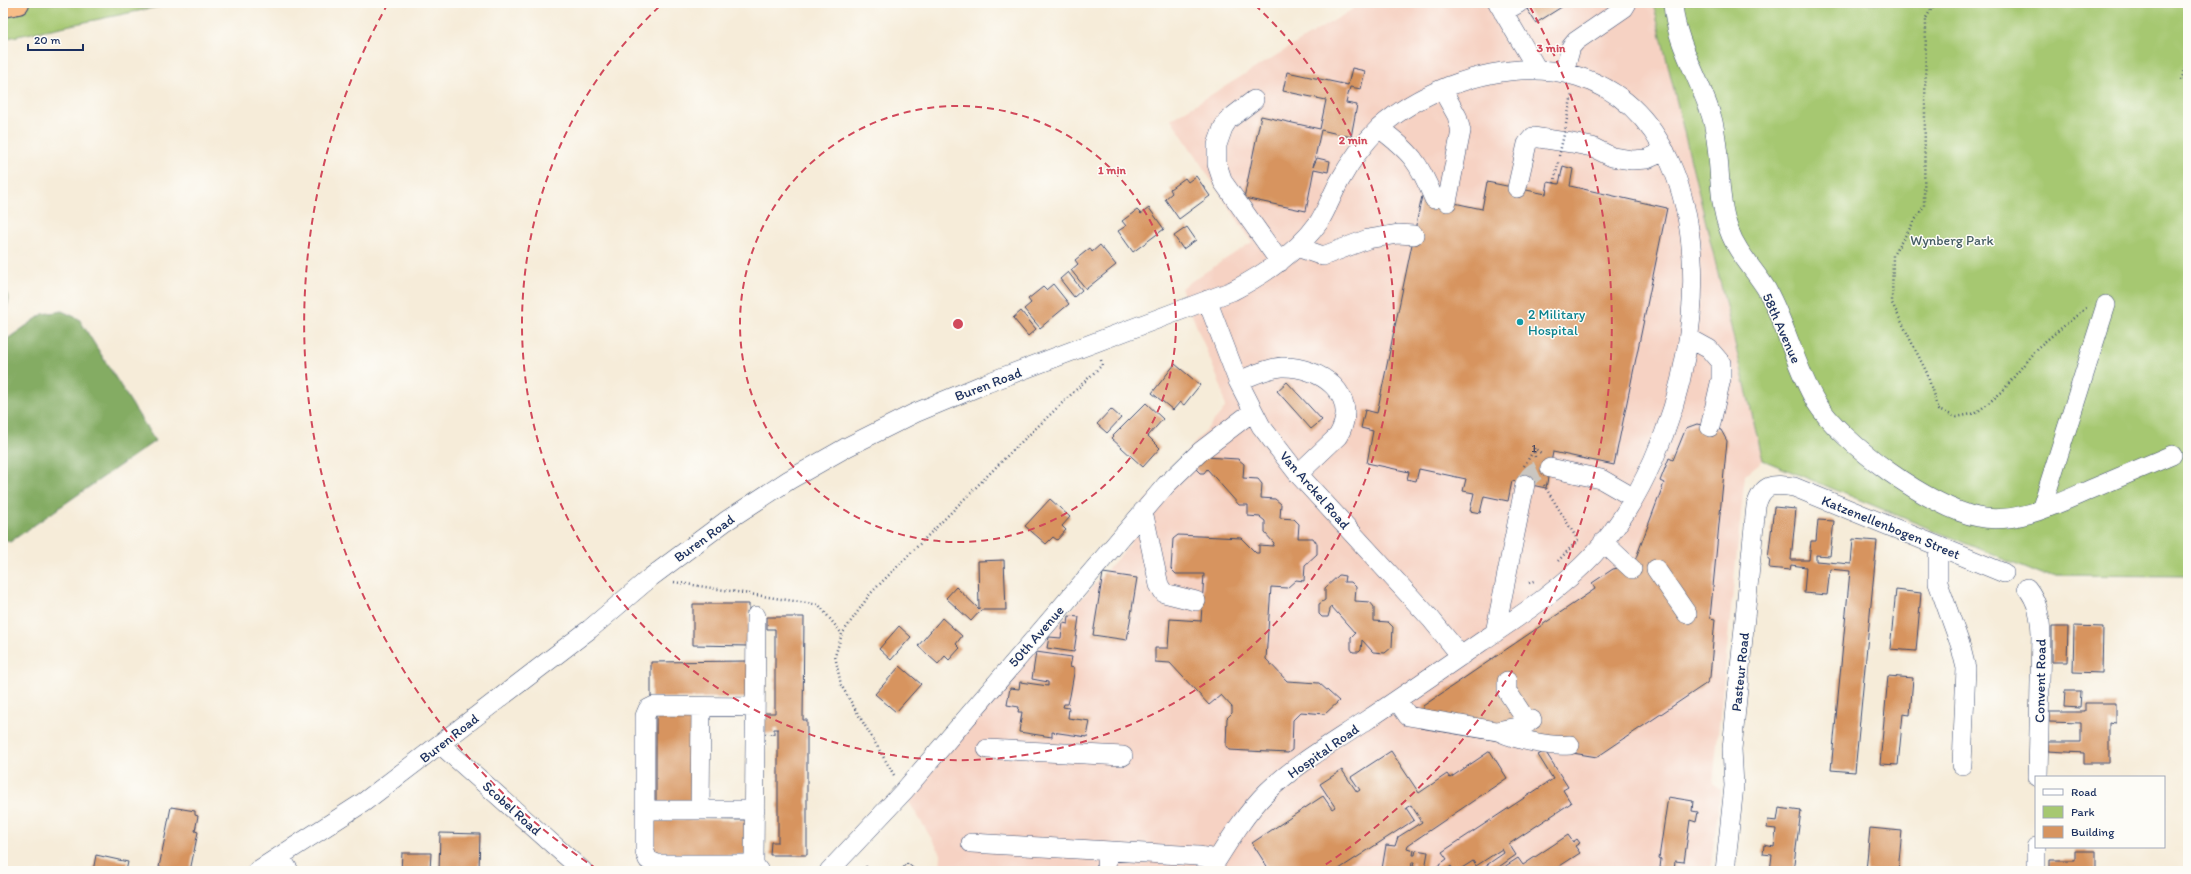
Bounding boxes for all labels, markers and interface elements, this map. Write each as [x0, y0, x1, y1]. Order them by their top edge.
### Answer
scale bar [28, 26, 83, 52]
text: 20 m [34, 33, 61, 47]
text: 3 min [1537, 41, 1566, 55]
text: 2 min [1339, 133, 1368, 147]
text: 1 min [1098, 163, 1127, 177]
park label: Wynberg Park [1910, 232, 1994, 249]
street label: 58th Avenue [1759, 290, 1805, 366]
place label: 2 Military Hospital [1528, 306, 1586, 339]
centre of rings [951, 317, 965, 331]
marker: 2 Military Hospital [1515, 317, 1525, 327]
street label: Buren Road [952, 364, 1024, 405]
house number: 1 [1531, 441, 1537, 455]
street label: Van Arckel Road [1276, 448, 1353, 533]
street label: Katzenellenbogen Street [1819, 492, 1963, 563]
street label: Buren Road [671, 511, 738, 566]
street label: 50th Avenue [1005, 602, 1068, 671]
street label: Pasteur Road [1728, 631, 1753, 713]
street label: Convent Road [2031, 638, 2050, 723]
street label: Buren Road [416, 710, 483, 767]
street label: Hospital Road [1284, 720, 1363, 782]
legend [2035, 776, 2165, 848]
street label: Scobel Road [479, 778, 545, 839]
text: Road [2071, 785, 2097, 799]
text: Park [2071, 805, 2095, 819]
text: Building [2071, 825, 2115, 839]

